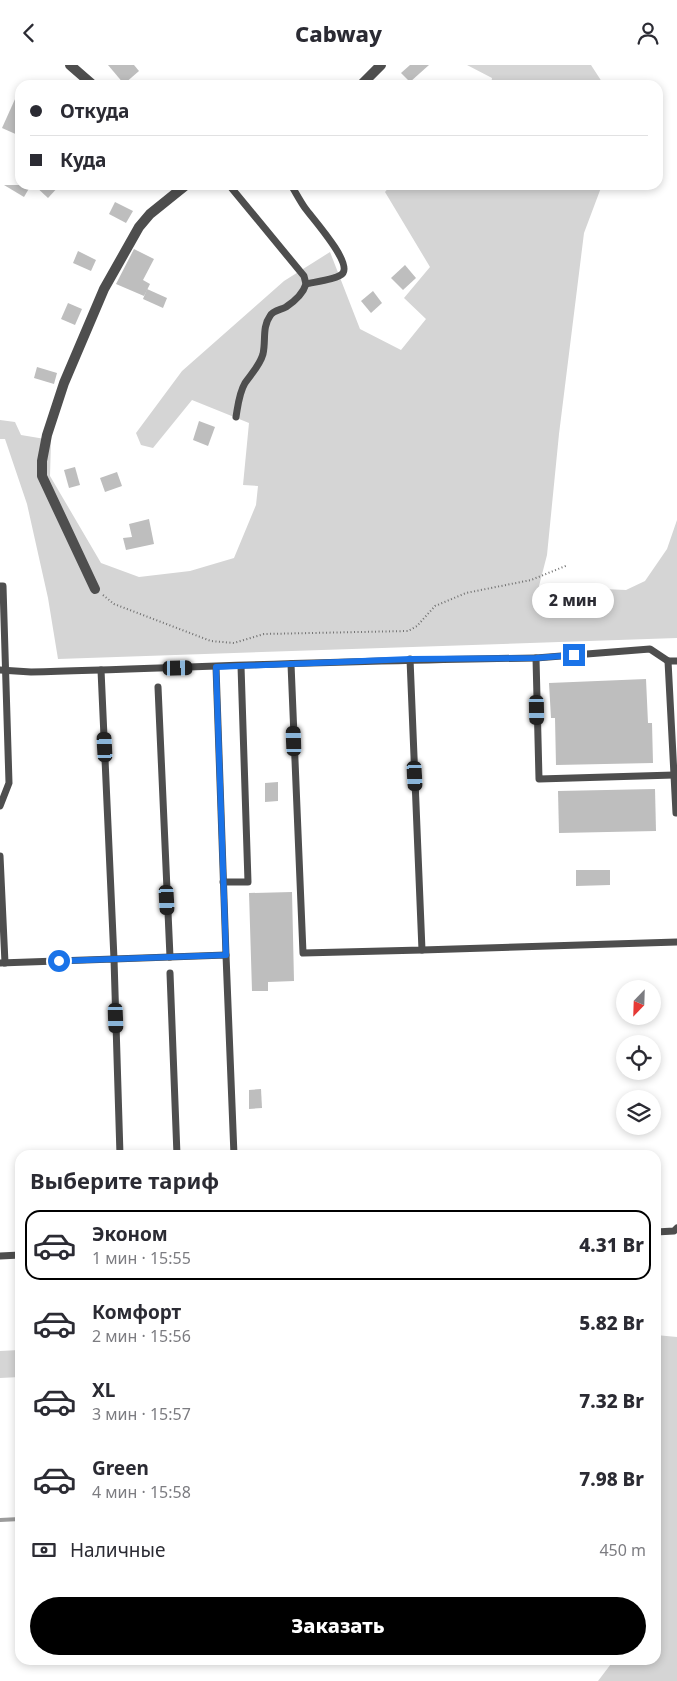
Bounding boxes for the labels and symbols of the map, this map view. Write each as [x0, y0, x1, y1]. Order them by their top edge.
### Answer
callout: 2 мин [533, 583, 615, 617]
route end [563, 644, 585, 666]
car [162, 660, 193, 676]
car [529, 695, 544, 725]
car [285, 726, 302, 756]
car [96, 732, 113, 762]
car [406, 761, 423, 791]
car [158, 885, 175, 915]
route start [48, 950, 70, 972]
north arrow [616, 980, 661, 1025]
car [107, 1003, 124, 1033]

